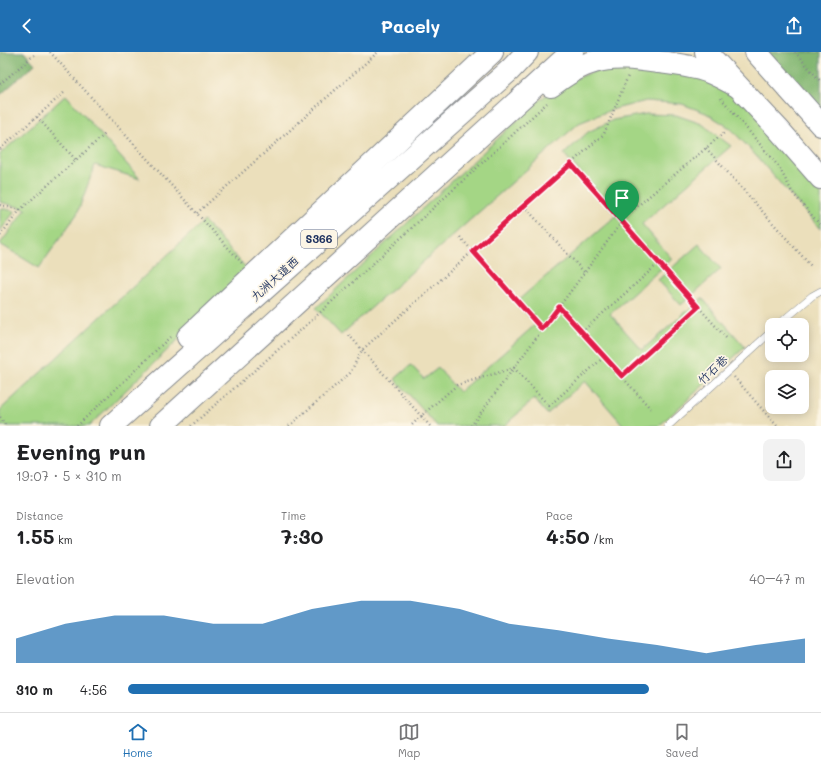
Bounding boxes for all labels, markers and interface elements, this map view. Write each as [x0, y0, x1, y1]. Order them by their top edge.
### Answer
text: Pacely [381, 14, 440, 38]
icon: back [16, 15, 38, 37]
icon: share [783, 15, 805, 37]
pin [605, 181, 639, 222]
icon: arrive [611, 187, 633, 209]
road number: S366 [301, 230, 337, 248]
street label: 九洲大道西 [247, 252, 302, 304]
map controls [765, 318, 809, 414]
button: locate [765, 318, 809, 362]
street label: 竹石巷 [694, 351, 731, 387]
button: layers [765, 370, 809, 414]
text: Evening run [16, 437, 146, 466]
button: share [763, 439, 805, 481]
text: 19:07 · 5 × 310 m [16, 467, 122, 484]
text: Distance [16, 508, 63, 523]
text: Time [281, 508, 306, 523]
text: Pace [546, 508, 573, 523]
text: 1.55 [16, 523, 54, 549]
text: 7:30 [281, 523, 323, 549]
text: 4:50 [546, 523, 590, 549]
text: km [54, 532, 73, 547]
text: /km [590, 532, 613, 547]
text: Elevation [16, 570, 74, 587]
text: 40–47 m [749, 570, 805, 587]
text: 310 m [16, 681, 53, 698]
text: 4:56 [80, 681, 107, 698]
tab: Home [123, 721, 153, 760]
tab: Map [398, 721, 420, 760]
tab: Saved [666, 721, 698, 760]

